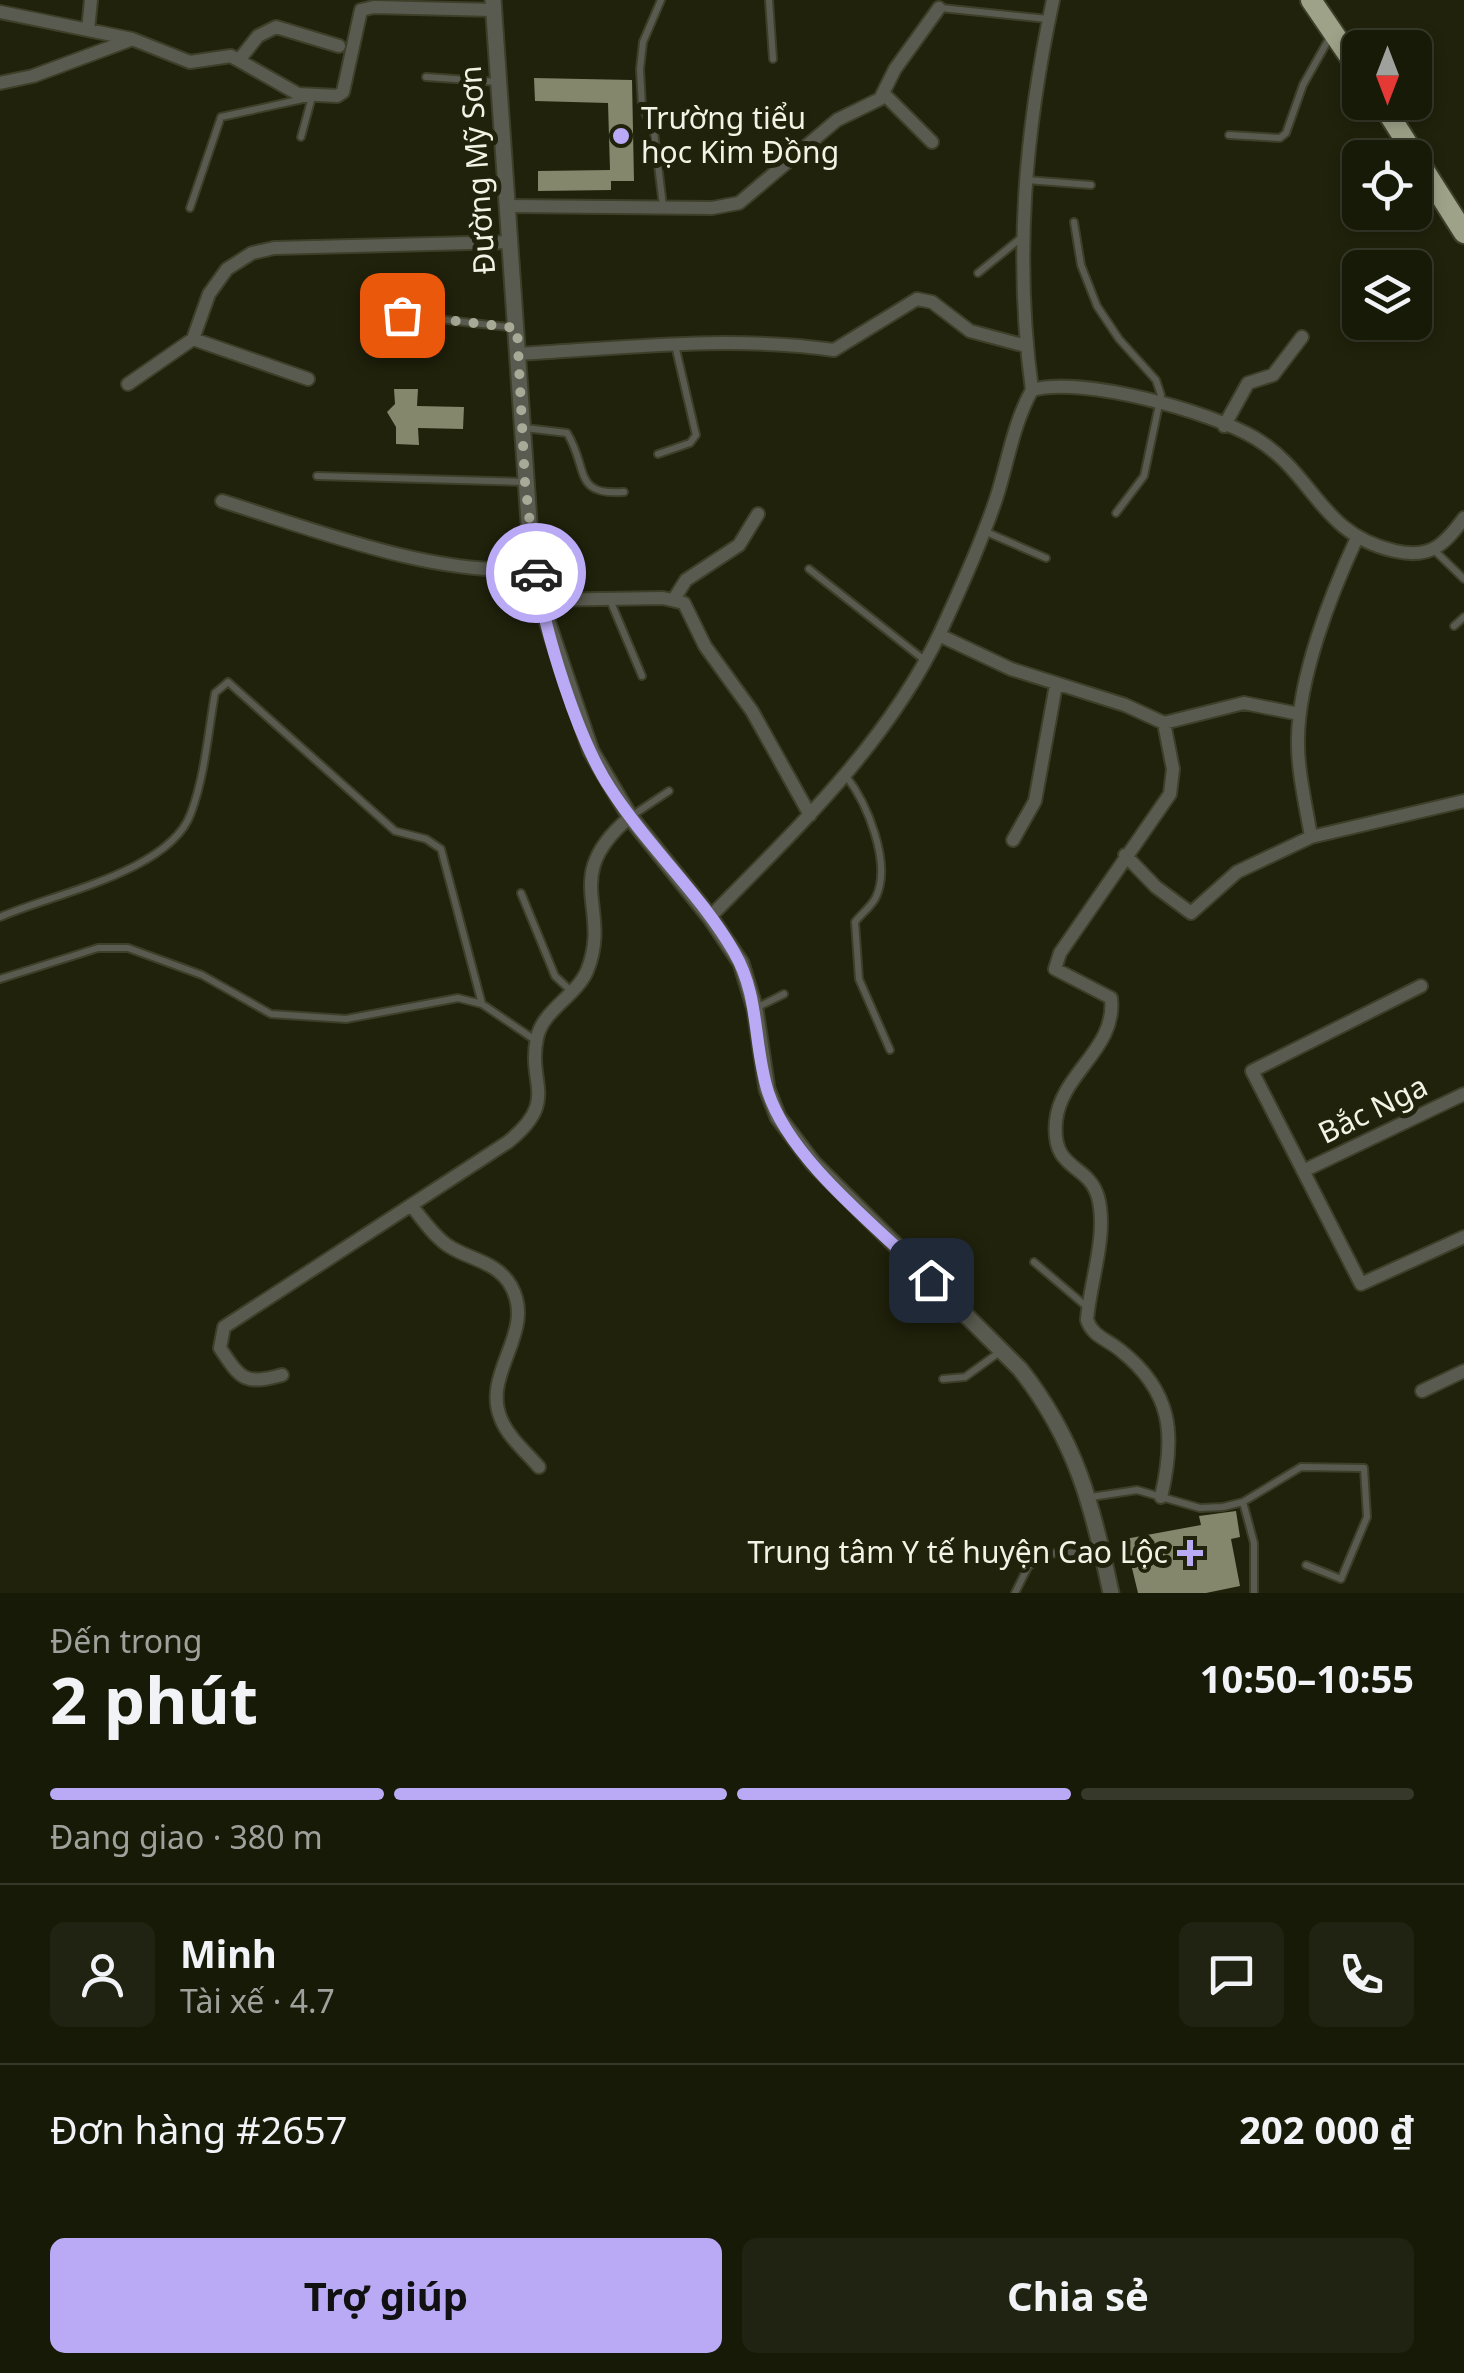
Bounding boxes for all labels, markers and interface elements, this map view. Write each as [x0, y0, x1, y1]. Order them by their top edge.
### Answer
north arrow [1342, 30, 1432, 120]
map controls [1342, 30, 1432, 340]
street label: Đường Mỹ Sơn [449, 64, 504, 276]
place label: Trường tiểu học Kim Đồng [641, 97, 839, 172]
marker: Trường tiểu học Kim Đồng [610, 125, 632, 147]
button: locate [1342, 140, 1432, 230]
button: layers [1342, 250, 1432, 340]
pin [360, 273, 445, 358]
icon: bag [375, 288, 430, 343]
courier [486, 523, 586, 623]
icon: car [509, 546, 564, 601]
street label: Bắc Nga [1311, 1065, 1434, 1153]
pin [889, 1238, 974, 1323]
icon: home [904, 1253, 959, 1308]
place label: Trung tâm Y tế huyện Cao Lộc [748, 1531, 1168, 1572]
marker: Trung tâm Y tế huyện Cao Lộc [1177, 1540, 1203, 1566]
text: Đến trong [50, 1619, 202, 1662]
text: 10:50–10:55 [1200, 1652, 1414, 1704]
text: 2 phút [50, 1655, 258, 1743]
text: Đang giao · 380 m [50, 1815, 323, 1858]
button: person [50, 1922, 155, 2027]
button: chat [1179, 1922, 1284, 2027]
button: phone [1309, 1922, 1414, 2027]
text: Minh [180, 1927, 277, 1979]
text: Tài xế · 4.7 [180, 1979, 335, 2022]
text: Đơn hàng #2657 [50, 2103, 348, 2155]
text: 202 000 ₫ [1239, 2103, 1414, 2155]
button: Trợ giúp [50, 2238, 722, 2353]
button: Chia sẻ [742, 2238, 1414, 2353]

